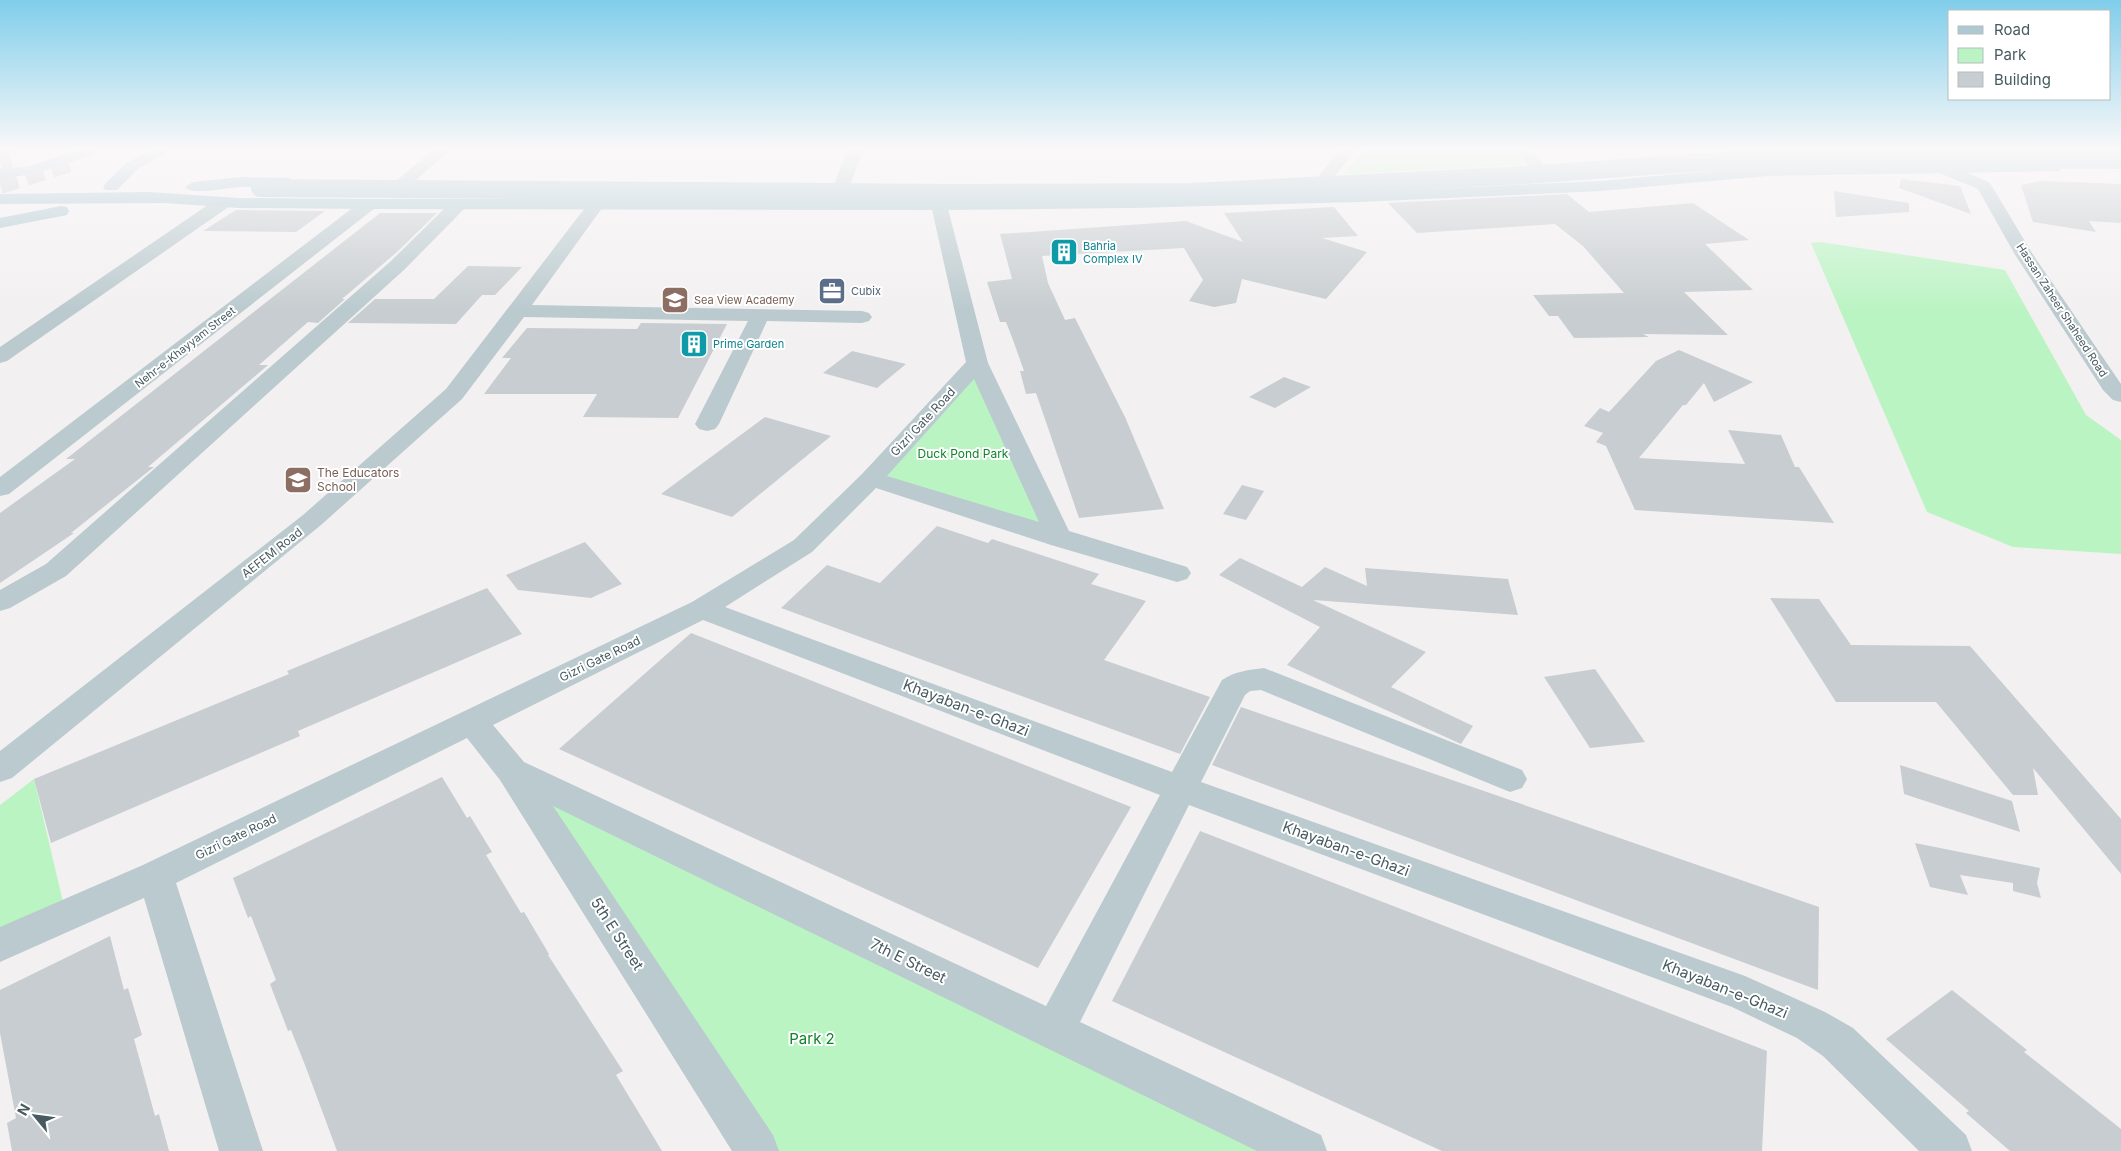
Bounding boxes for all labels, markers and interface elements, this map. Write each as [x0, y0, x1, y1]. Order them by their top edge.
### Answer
legend [1948, 10, 2111, 100]
text: Road [1994, 20, 2030, 39]
text: Park [1994, 45, 2027, 64]
text: Building [1994, 70, 2051, 89]
building icon: Bahria Complex IV [1049, 237, 1079, 267]
place label: Bahria Complex IV [1083, 239, 1143, 266]
street label: Hassan Zaheer Shaheed Road [2013, 240, 2111, 380]
office icon: Cubix [817, 276, 847, 306]
place label: Cubix [851, 284, 881, 298]
school or university icon: Sea View Academy [660, 285, 690, 315]
place label: Sea View Academy [694, 293, 794, 307]
street label: Nehr-e-Khayyam Street [132, 303, 238, 391]
building icon: Prime Garden [679, 329, 709, 359]
place label: Prime Garden [713, 337, 784, 351]
street label: Gizri Gate Road [887, 384, 958, 459]
park label: Duck Pond Park [918, 446, 1009, 461]
school or university icon: The Educators School [283, 465, 313, 495]
place label: The Educators School [317, 465, 399, 494]
street label: AEFEM Road [238, 524, 305, 581]
street label: Gizri Gate Road [557, 632, 643, 685]
street label: Khayaban-e-Ghazi [900, 675, 1032, 740]
street label: Gizri Gate Road [193, 810, 279, 863]
street label: Khayaban-e-Ghazi [1280, 817, 1412, 880]
street label: 5th E Street [587, 894, 648, 974]
street label: 7th E Street [867, 934, 949, 987]
street label: Khayaban-e-Ghazi [1660, 955, 1791, 1022]
park label: Park 2 [789, 1029, 835, 1048]
north arrow [10, 1091, 60, 1141]
text: N [13, 1101, 33, 1118]

